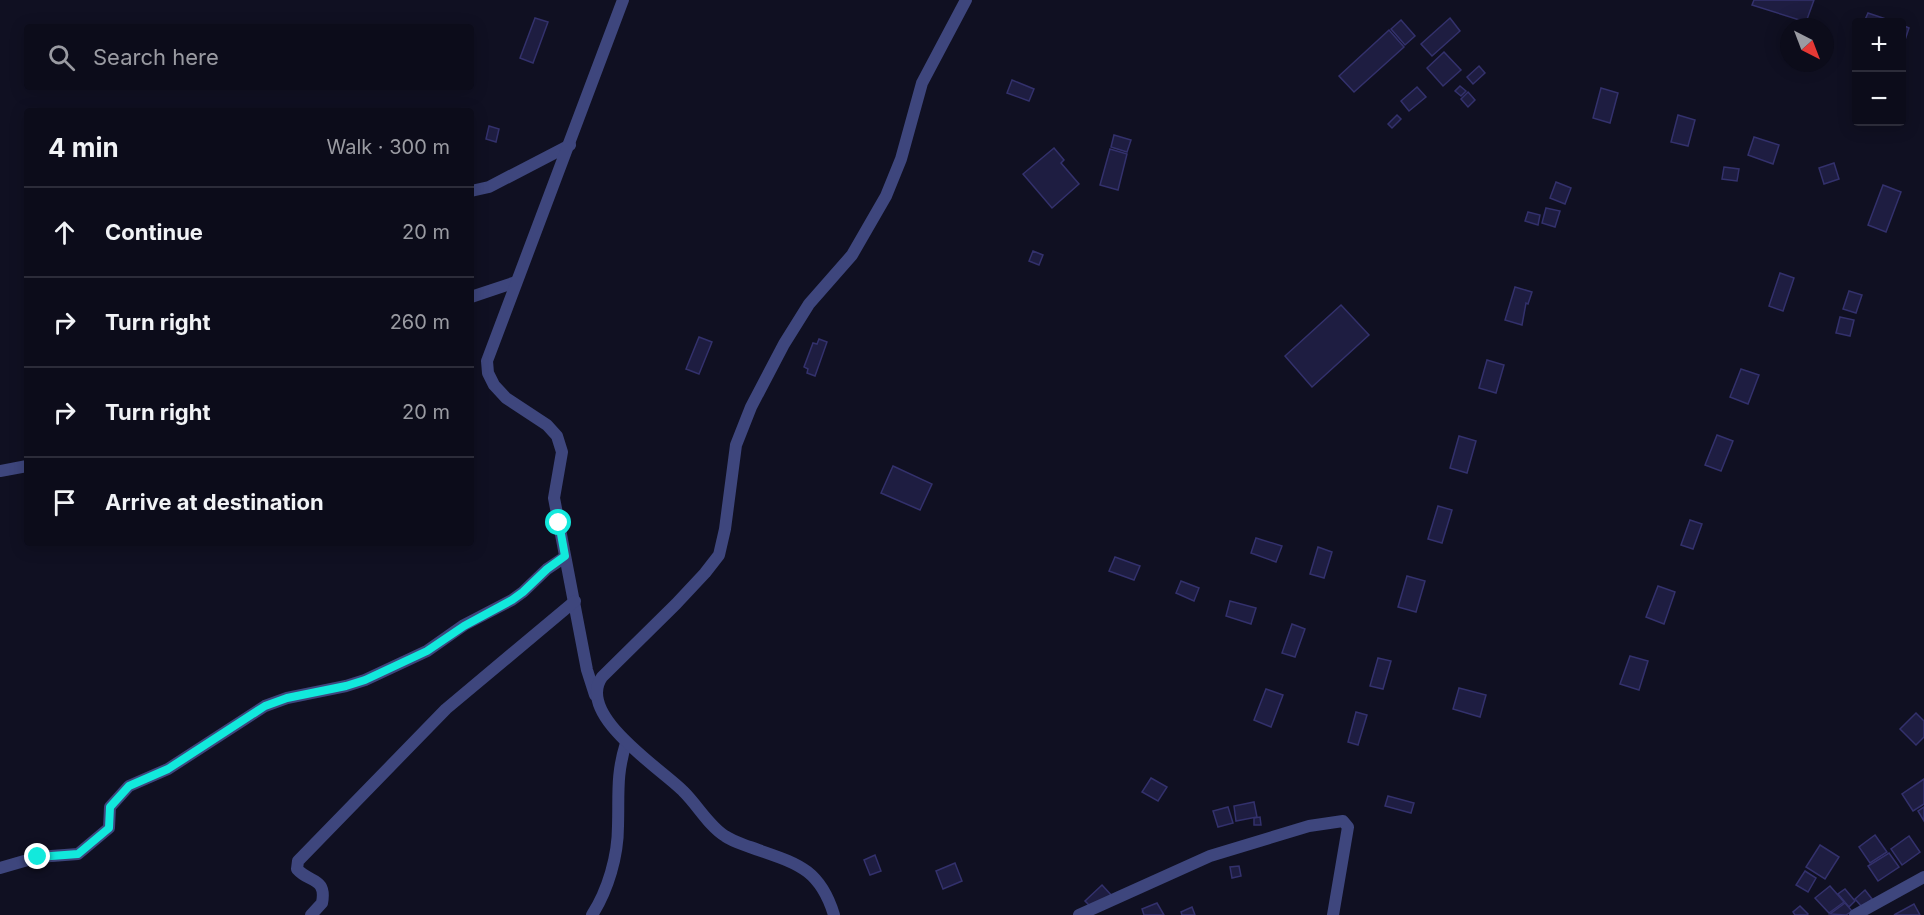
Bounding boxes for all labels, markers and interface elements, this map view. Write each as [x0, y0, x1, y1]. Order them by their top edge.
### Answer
north arrow [1780, 18, 1834, 72]
map controls [1852, 18, 1906, 126]
button: + [1852, 18, 1906, 72]
search box [24, 24, 474, 90]
icon: search [45, 41, 78, 74]
text: Search here [93, 44, 219, 70]
button: − [1852, 72, 1906, 126]
text: 4 min [48, 132, 119, 163]
text: Walk · 300 m [327, 135, 450, 159]
icon: ahead [48, 216, 81, 249]
text: Continue [105, 219, 203, 245]
text: 20 m [402, 220, 450, 244]
icon: right [48, 306, 81, 339]
text: Turn right [105, 309, 211, 335]
text: 260 m [390, 310, 450, 334]
icon: right [48, 396, 81, 429]
text: Turn right [105, 399, 211, 425]
text: 20 m [402, 400, 450, 424]
icon: arrive [48, 486, 81, 519]
text: Arrive at destination [105, 489, 324, 515]
route start [545, 509, 571, 535]
route end [24, 843, 50, 869]

